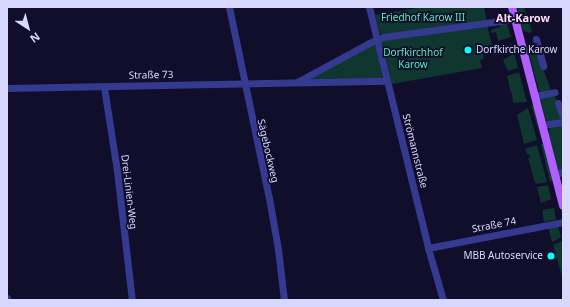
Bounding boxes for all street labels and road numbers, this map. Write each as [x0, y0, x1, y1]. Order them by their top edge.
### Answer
street label: Straße 73 [129, 69, 173, 81]
street label: Strömannstraße [400, 113, 430, 189]
street label: Sägebockweg [255, 118, 281, 184]
street label: Drei-Linien-Weg [118, 154, 140, 230]
street label: Straße 74 [471, 215, 517, 235]

